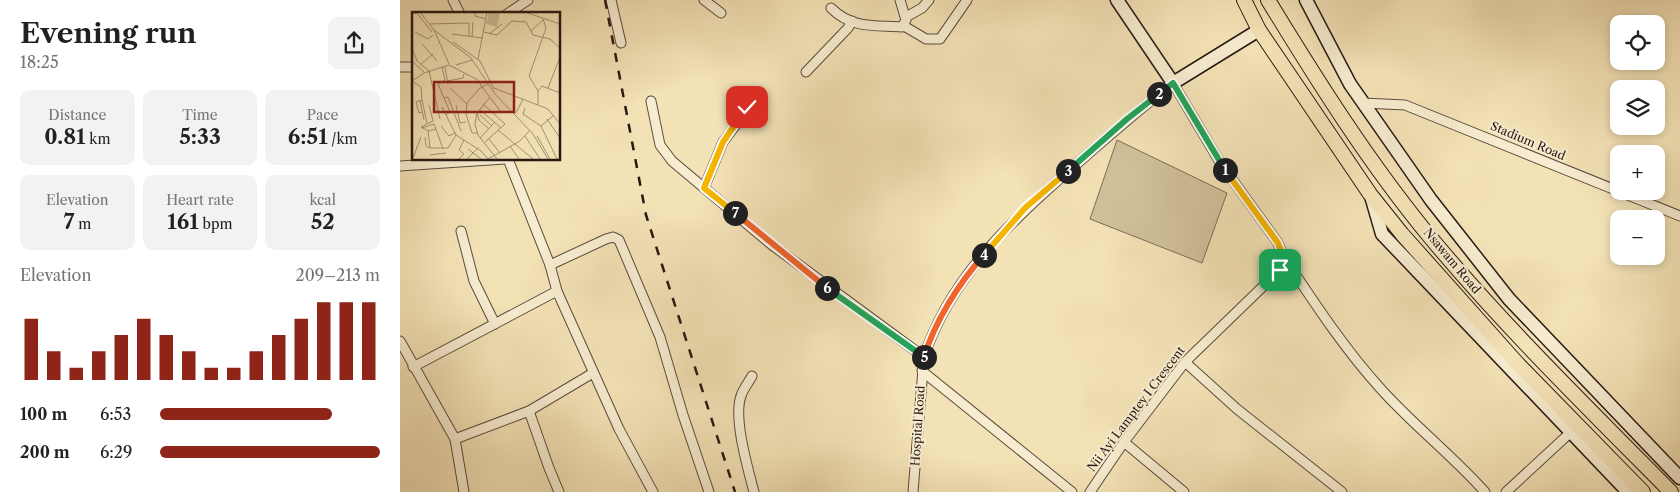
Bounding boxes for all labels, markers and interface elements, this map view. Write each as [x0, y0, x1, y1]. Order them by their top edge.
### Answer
inset map [412, 12, 560, 160]
map controls [1610, 15, 1665, 265]
button: locate [1610, 15, 1665, 70]
text: Evening run [20, 16, 196, 50]
button: share [328, 17, 380, 69]
text: 18:25 [20, 52, 59, 72]
button: layers [1610, 80, 1665, 135]
pin: 2 [1146, 82, 1172, 106]
text: 2 [1155, 85, 1164, 103]
pin [726, 86, 768, 128]
icon: check [733, 93, 761, 121]
text: Distance [48, 106, 106, 124]
text: Time [182, 106, 218, 124]
text: Pace [307, 106, 338, 124]
street label: Stadium Road [1488, 118, 1569, 163]
text: 0.81 [44, 124, 86, 149]
text: 5:33 [179, 124, 221, 149]
text: 6:51 [288, 124, 328, 149]
text: km [86, 130, 110, 148]
text: /km [328, 130, 358, 148]
button: + [1610, 145, 1665, 200]
pin: 3 [1056, 158, 1080, 184]
pin: 1 [1212, 158, 1238, 182]
text: 1 [1222, 161, 1229, 179]
text: 3 [1065, 162, 1072, 180]
text: Elevation [46, 191, 109, 209]
text: Heart rate [166, 191, 234, 209]
text: kcal [309, 191, 336, 209]
pin: 7 [722, 200, 748, 226]
text: 7 [732, 204, 739, 222]
text: 7 [63, 209, 74, 234]
text: 161 [167, 209, 199, 234]
text: 52 [311, 209, 335, 234]
button: − [1610, 210, 1665, 265]
text: m [74, 215, 91, 233]
text: bpm [199, 215, 233, 233]
street label: Nsawam Road [1421, 225, 1485, 297]
pin: 4 [972, 242, 996, 268]
text: 4 [980, 246, 989, 264]
pin [1259, 249, 1301, 291]
icon: arrive [1266, 256, 1294, 284]
text: Elevation [20, 265, 91, 285]
text: 209–213 m [295, 265, 380, 285]
pin: 6 [814, 276, 840, 300]
text: 6 [823, 279, 832, 297]
street label: Nii Ayi Lamptey I Crescent [1084, 342, 1188, 474]
pin: 5 [912, 344, 936, 370]
text: 5 [921, 348, 928, 366]
street label: Hospital Road [907, 385, 928, 467]
text: 100 m [20, 404, 67, 424]
text: 6:53 [100, 404, 131, 424]
text: 200 m [20, 442, 70, 462]
text: 6:29 [100, 442, 132, 462]

